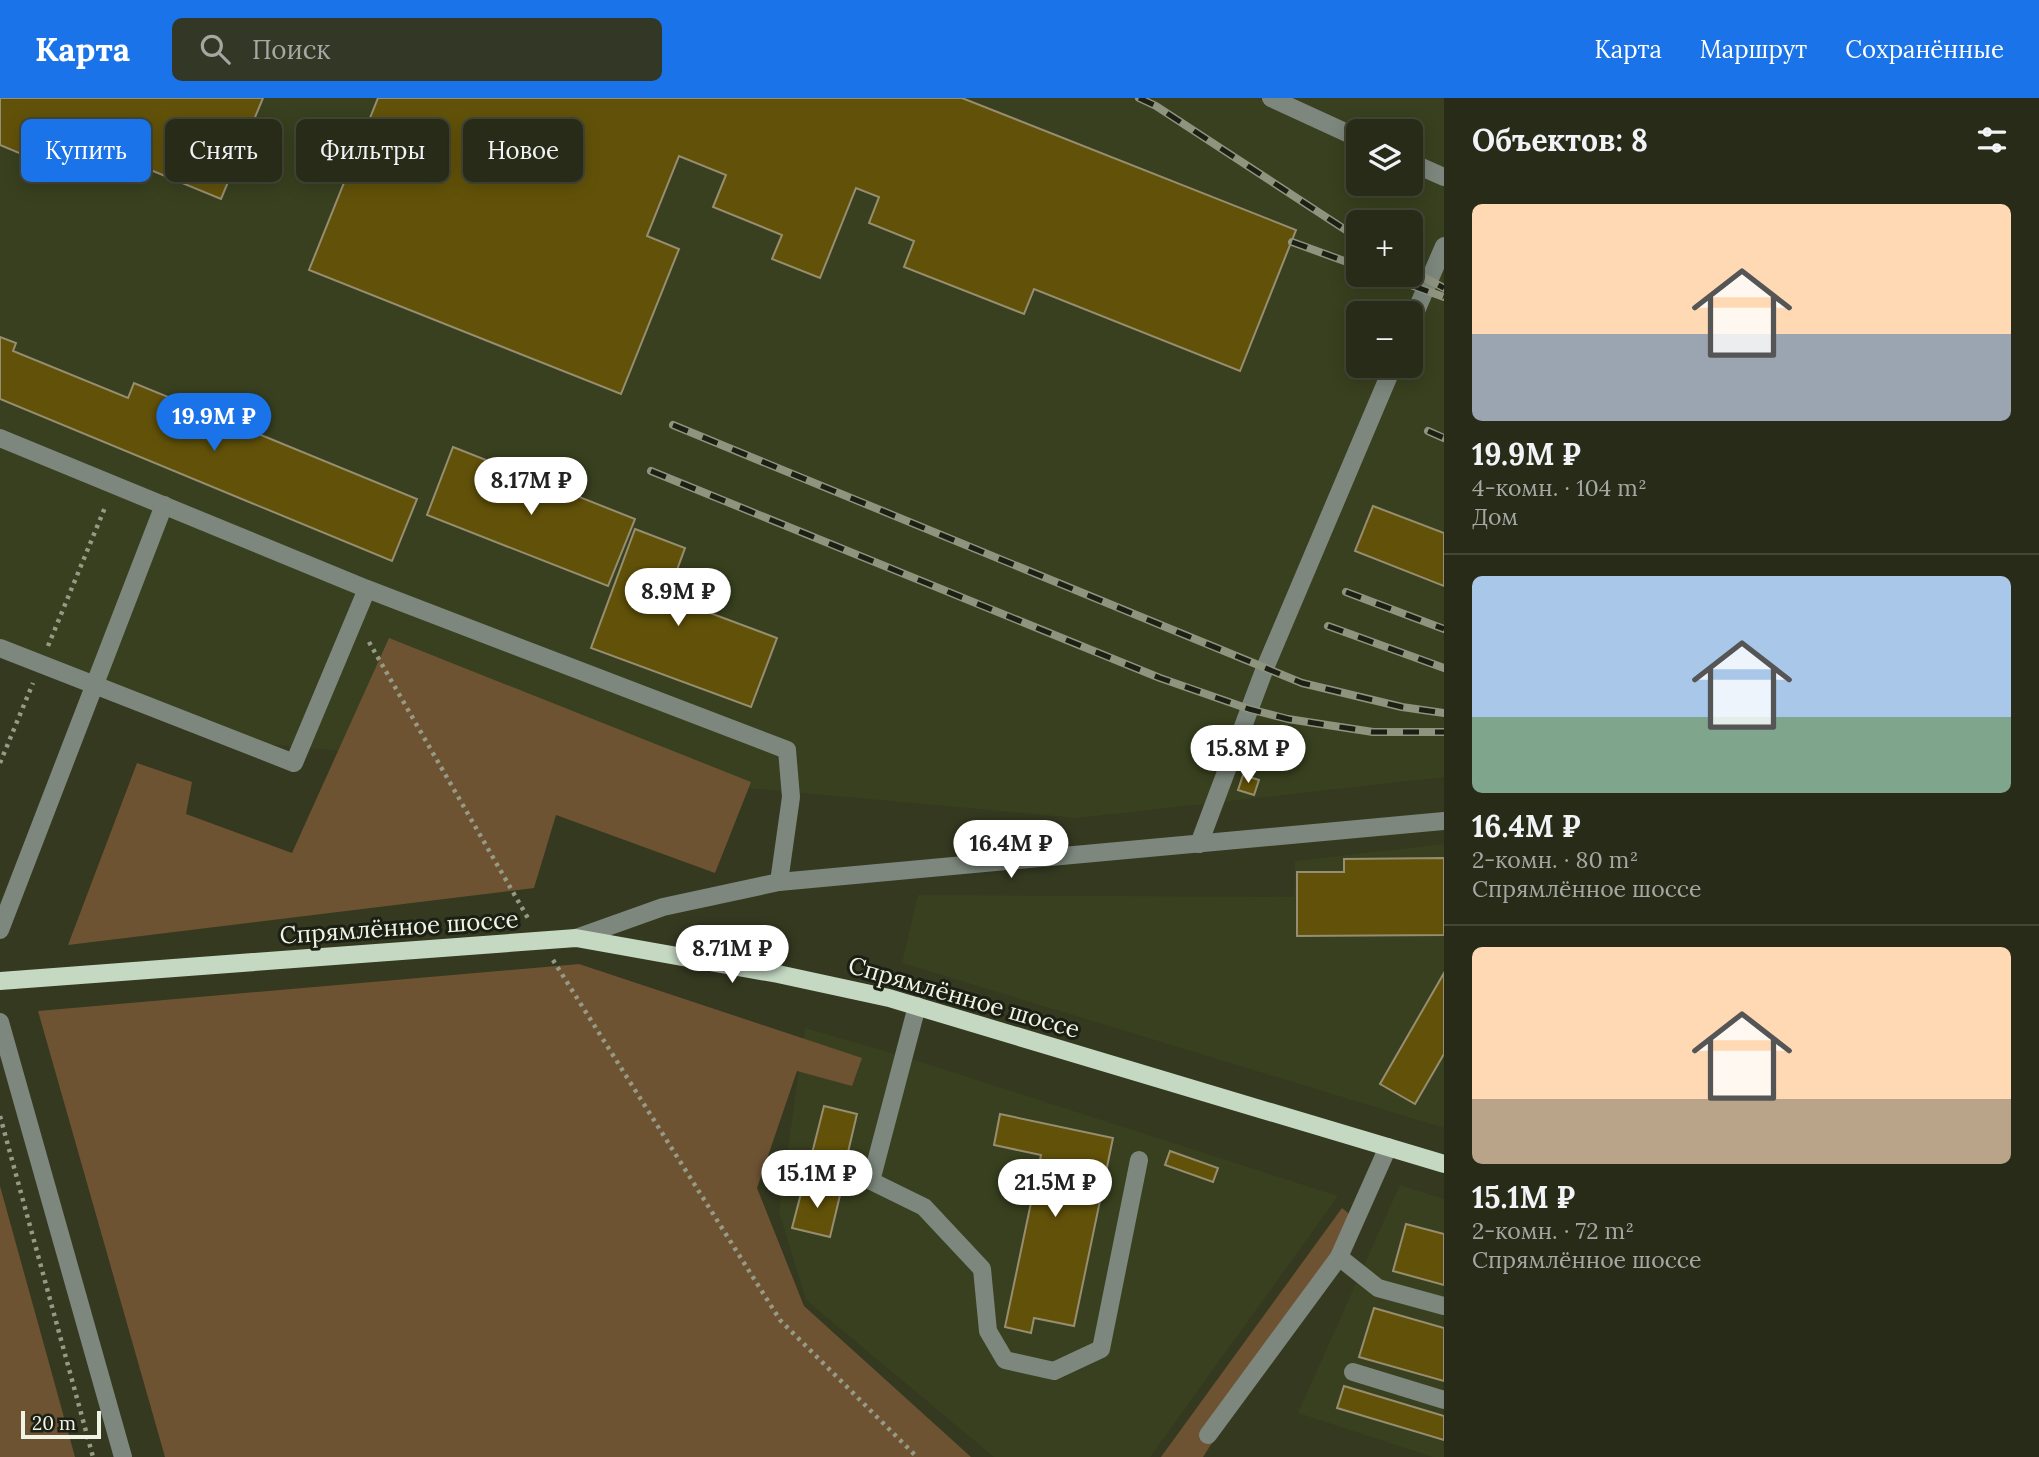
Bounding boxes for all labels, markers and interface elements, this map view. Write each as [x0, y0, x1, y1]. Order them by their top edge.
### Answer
search box [172, 18, 662, 81]
text: Карта [35, 28, 130, 70]
icon: search [196, 30, 234, 68]
text: Поиск [252, 33, 331, 66]
text: Карта [1594, 34, 1662, 65]
text: Маршрут [1700, 34, 1807, 65]
text: Сохранённые [1845, 34, 2004, 65]
chip: Купить [21, 119, 151, 182]
chip: Снять [165, 119, 282, 182]
chip: Фильтры [296, 119, 449, 182]
chip: Новое [463, 119, 583, 182]
map controls [1346, 119, 1423, 378]
button: layers [1346, 119, 1423, 196]
text: Объектов: 8 [1472, 121, 1648, 159]
icon: filters [1973, 121, 2011, 159]
button: + [1346, 210, 1423, 287]
icon: home [1679, 250, 1805, 376]
button: − [1346, 301, 1423, 378]
pin: 19.9M ₽ [149, 394, 279, 453]
text: 19.9M ₽ [172, 401, 256, 430]
text: 19.9M ₽ [1472, 435, 1581, 473]
pin: 8.17M ₽ [466, 458, 596, 517]
text: 8.17M ₽ [490, 465, 572, 494]
text: 4-комн. · 104 m² [1472, 473, 1647, 502]
text: Дом [1472, 502, 1518, 531]
pin: 8.9M ₽ [621, 568, 735, 628]
text: 8.9M ₽ [641, 576, 715, 605]
icon: home [1679, 622, 1805, 748]
pin: 15.8M ₽ [1183, 726, 1313, 785]
text: 15.8M ₽ [1207, 733, 1289, 762]
text: 16.4M ₽ [1472, 807, 1580, 845]
pin: 16.4M ₽ [946, 820, 1076, 880]
text: 16.4M ₽ [969, 828, 1053, 857]
text: 2-комн. · 80 m² [1472, 845, 1638, 874]
text: Спрямлённое шоссе [1472, 874, 1701, 903]
street label: Спрямлённое шоссе [279, 903, 519, 951]
pin: 8.71M ₽ [667, 926, 797, 985]
text: 8.71M ₽ [692, 933, 772, 962]
street label: Спрямлённое шоссе [845, 949, 1083, 1045]
icon: home [1679, 993, 1805, 1119]
pin: 15.1M ₽ [752, 1150, 882, 1210]
text: 15.1M ₽ [777, 1158, 857, 1187]
pin: 21.5M ₽ [990, 1160, 1120, 1219]
text: 21.5M ₽ [1014, 1167, 1096, 1196]
text: 15.1M ₽ [1472, 1178, 1575, 1216]
text: 2-комн. · 72 m² [1472, 1216, 1634, 1245]
text: Спрямлённое шоссе [1472, 1245, 1701, 1274]
scale bar [21, 1408, 102, 1440]
text: 20 m [32, 1411, 76, 1435]

